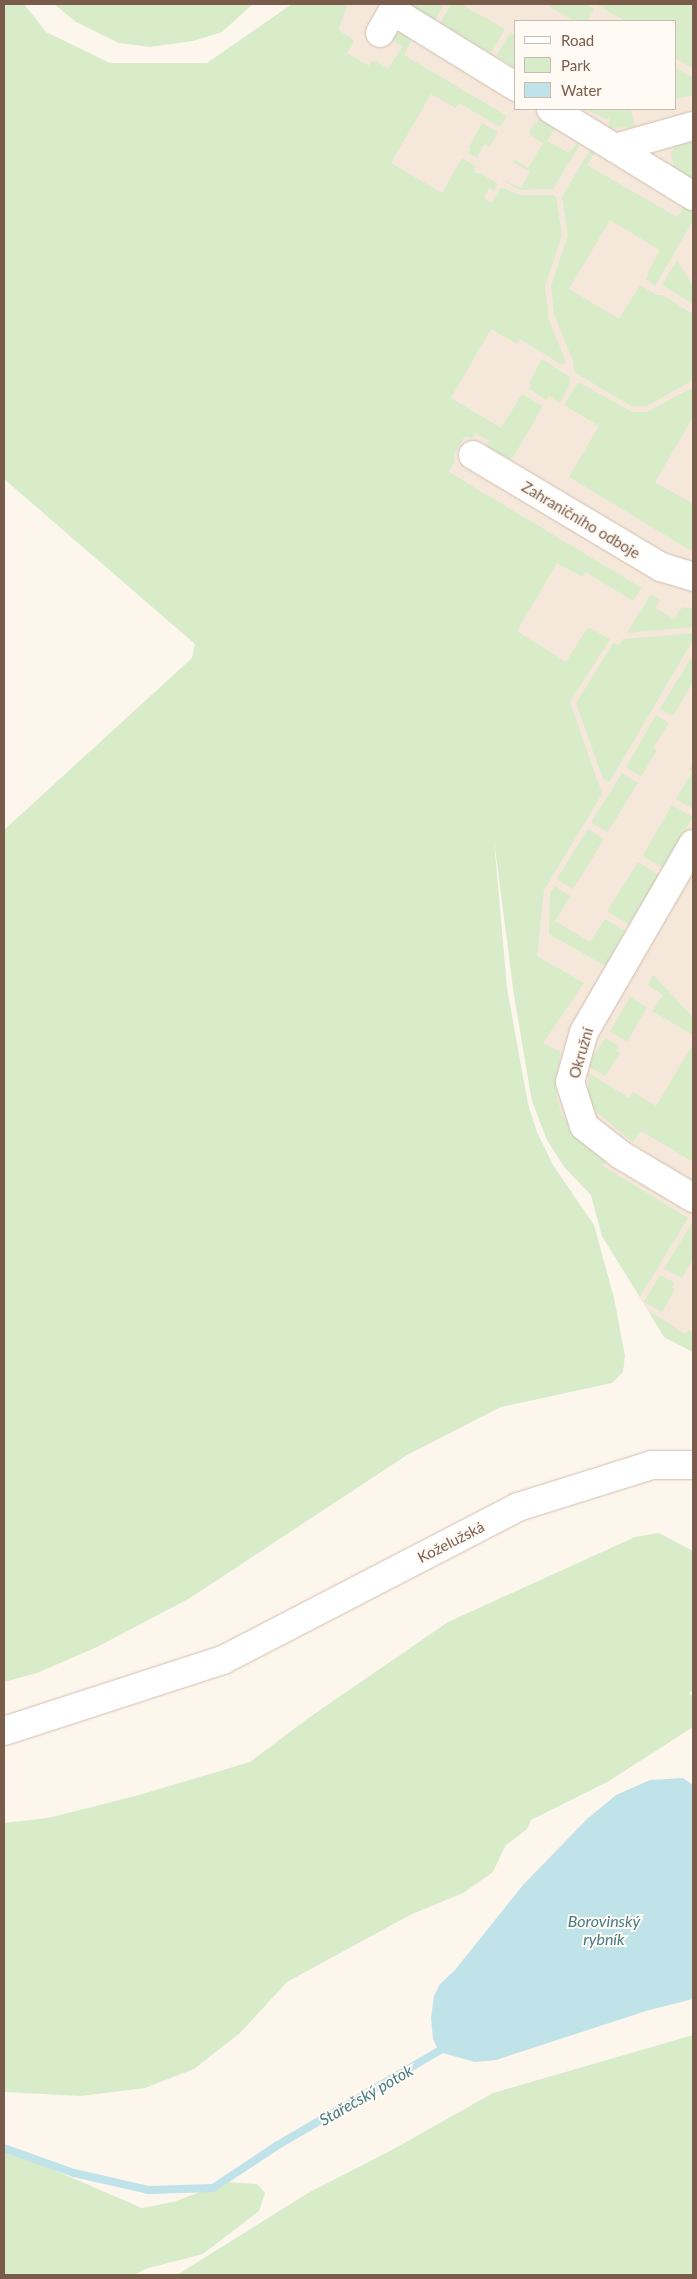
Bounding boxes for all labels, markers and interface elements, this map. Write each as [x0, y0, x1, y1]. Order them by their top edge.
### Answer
legend [514, 20, 677, 110]
text: Road [561, 31, 594, 49]
text: Park [561, 56, 590, 74]
text: Water [561, 81, 602, 99]
street label: Zahraničního odboje [519, 478, 643, 562]
street label: Okružní [565, 1025, 597, 1081]
street label: Koželužská [415, 1518, 487, 1566]
water label: Borovinský rybník [568, 1911, 640, 1949]
water label: Stařečský potok [316, 2060, 416, 2130]

